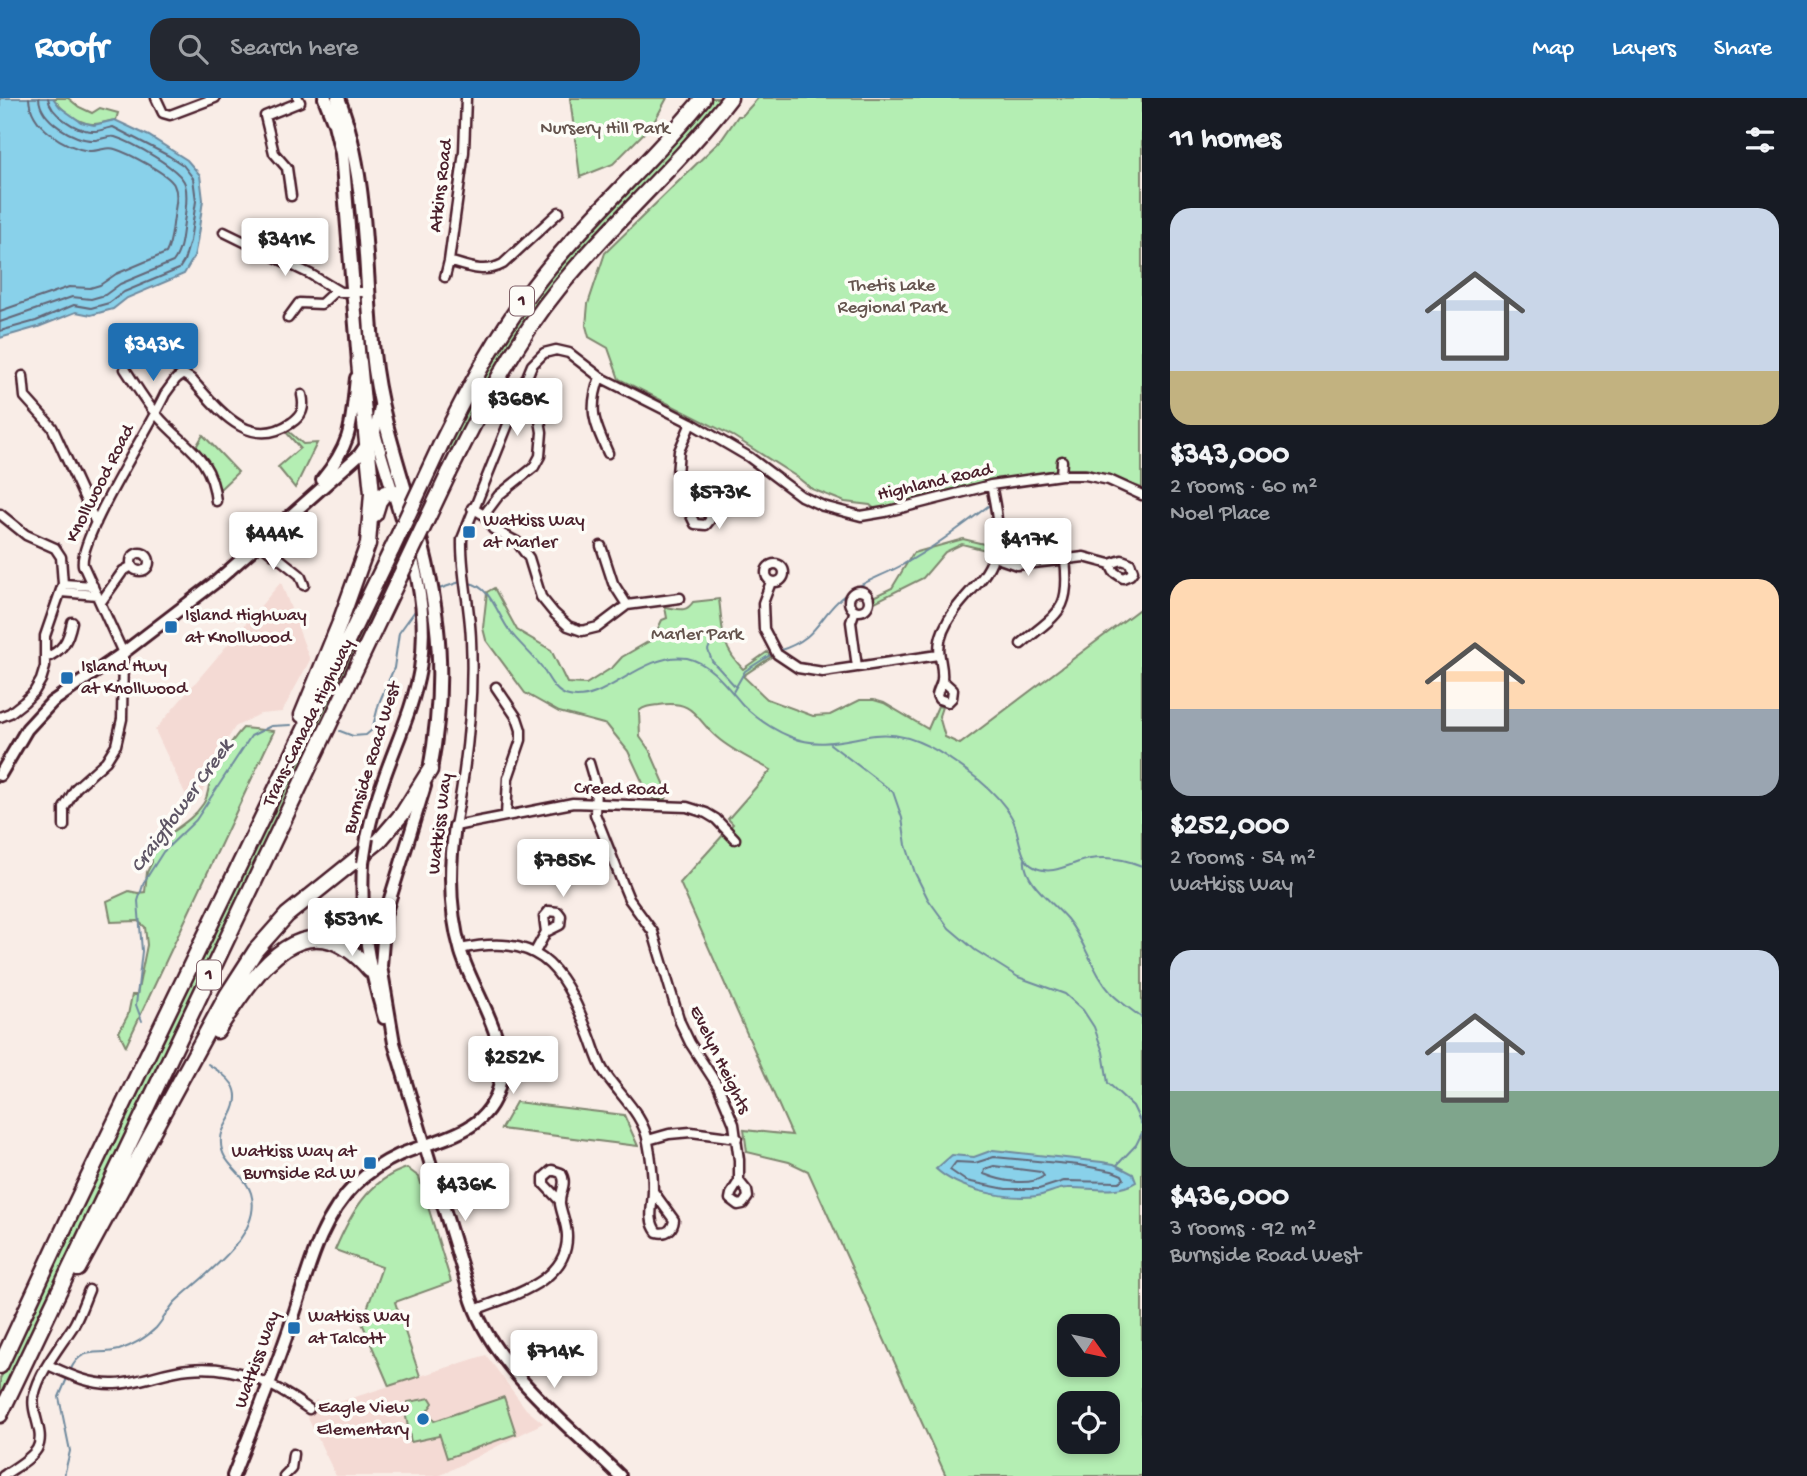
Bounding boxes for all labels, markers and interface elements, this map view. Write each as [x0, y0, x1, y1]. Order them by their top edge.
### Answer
search box [150, 18, 640, 81]
text: Roofr [35, 30, 108, 68]
icon: search [174, 30, 212, 68]
text: Search here [230, 34, 358, 65]
text: Map [1532, 35, 1574, 64]
text: Layers [1612, 35, 1676, 64]
text: Share [1714, 35, 1772, 64]
park label: Nursery Hill Park [540, 118, 671, 141]
icon: filters [1741, 121, 1779, 159]
text: 11 homes [1170, 123, 1281, 158]
street label: Atkins Road [425, 136, 459, 234]
pin: $341K [236, 218, 334, 278]
text: $341K [257, 227, 313, 254]
icon: home [1412, 253, 1538, 379]
park label: Thetis Lake Regional Park [837, 275, 948, 320]
road number: 1 [510, 286, 534, 316]
pin: $343K [104, 324, 202, 383]
text: $343K [124, 332, 182, 359]
pin: $368K [468, 378, 566, 438]
text: $368K [487, 387, 547, 414]
street label: Knollwood Road [61, 420, 141, 547]
text: $343,000 [1170, 439, 1289, 474]
street label: Highland Road [875, 458, 996, 507]
pin: $573K [670, 472, 768, 531]
text: 2 rooms · 60 m² [1170, 474, 1317, 501]
text: $573K [690, 480, 749, 507]
text: Noel Place [1170, 501, 1270, 528]
place label: Watkiss Way at Marler [483, 510, 585, 555]
pin: $444K [224, 512, 322, 572]
pin: $417K [979, 518, 1077, 578]
text: $444K [245, 521, 301, 548]
marker: Watkiss Way at Marler [461, 524, 477, 540]
text: $417K [1000, 527, 1056, 554]
place label: Island Highway at Knollwood [185, 605, 307, 650]
marker: Island Highway at Knollwood [163, 619, 179, 635]
park label: Marler Park [651, 624, 744, 647]
icon: home [1412, 624, 1538, 750]
street label: Trans-Canada Highway [258, 635, 360, 812]
place label: Island Hwy at Knollwood [81, 656, 189, 701]
marker: Island Hwy at Knollwood [59, 670, 75, 686]
street label: Burnside Road West [339, 677, 408, 838]
water label: Craigflower Creek [126, 733, 241, 878]
street label: Watkiss Way [423, 772, 459, 876]
street label: Creed Road [574, 778, 670, 802]
text: $252,000 [1170, 810, 1289, 845]
pin: $785K [514, 840, 612, 899]
text: 2 rooms · 54 m² [1170, 845, 1316, 872]
text: $785K [533, 848, 593, 875]
text: Watkiss Way [1170, 872, 1293, 899]
pin: $531K [303, 898, 401, 958]
text: $531K [324, 907, 380, 934]
road number: 1 [197, 960, 221, 990]
icon: home [1412, 995, 1538, 1121]
street label: Evelyn Heights [683, 1002, 756, 1119]
pin: $252K [464, 1037, 562, 1096]
text: $252K [484, 1045, 542, 1072]
place label: Watkiss Way at Burnside Rd W [232, 1141, 358, 1186]
marker: Watkiss Way at Burnside Rd W [362, 1155, 378, 1171]
pin: $436K [416, 1164, 514, 1223]
text: $436K [436, 1172, 494, 1199]
text: $436,000 [1170, 1181, 1289, 1216]
text: 3 rooms · 92 m² [1170, 1216, 1316, 1243]
text: Burnside Road West [1170, 1243, 1361, 1270]
place label: Watkiss Way at Talcott [308, 1306, 410, 1351]
street label: Watkiss Way [230, 1308, 286, 1412]
north arrow [1057, 1314, 1120, 1377]
map controls [1057, 1314, 1120, 1454]
marker: Watkiss Way at Talcott [286, 1320, 302, 1336]
pin: $714K [505, 1330, 603, 1390]
text: $714K [526, 1339, 582, 1366]
button: locate [1057, 1391, 1120, 1454]
place label: Eagle View Elementary [316, 1397, 410, 1442]
marker: Eagle View Elementary [415, 1411, 431, 1427]

